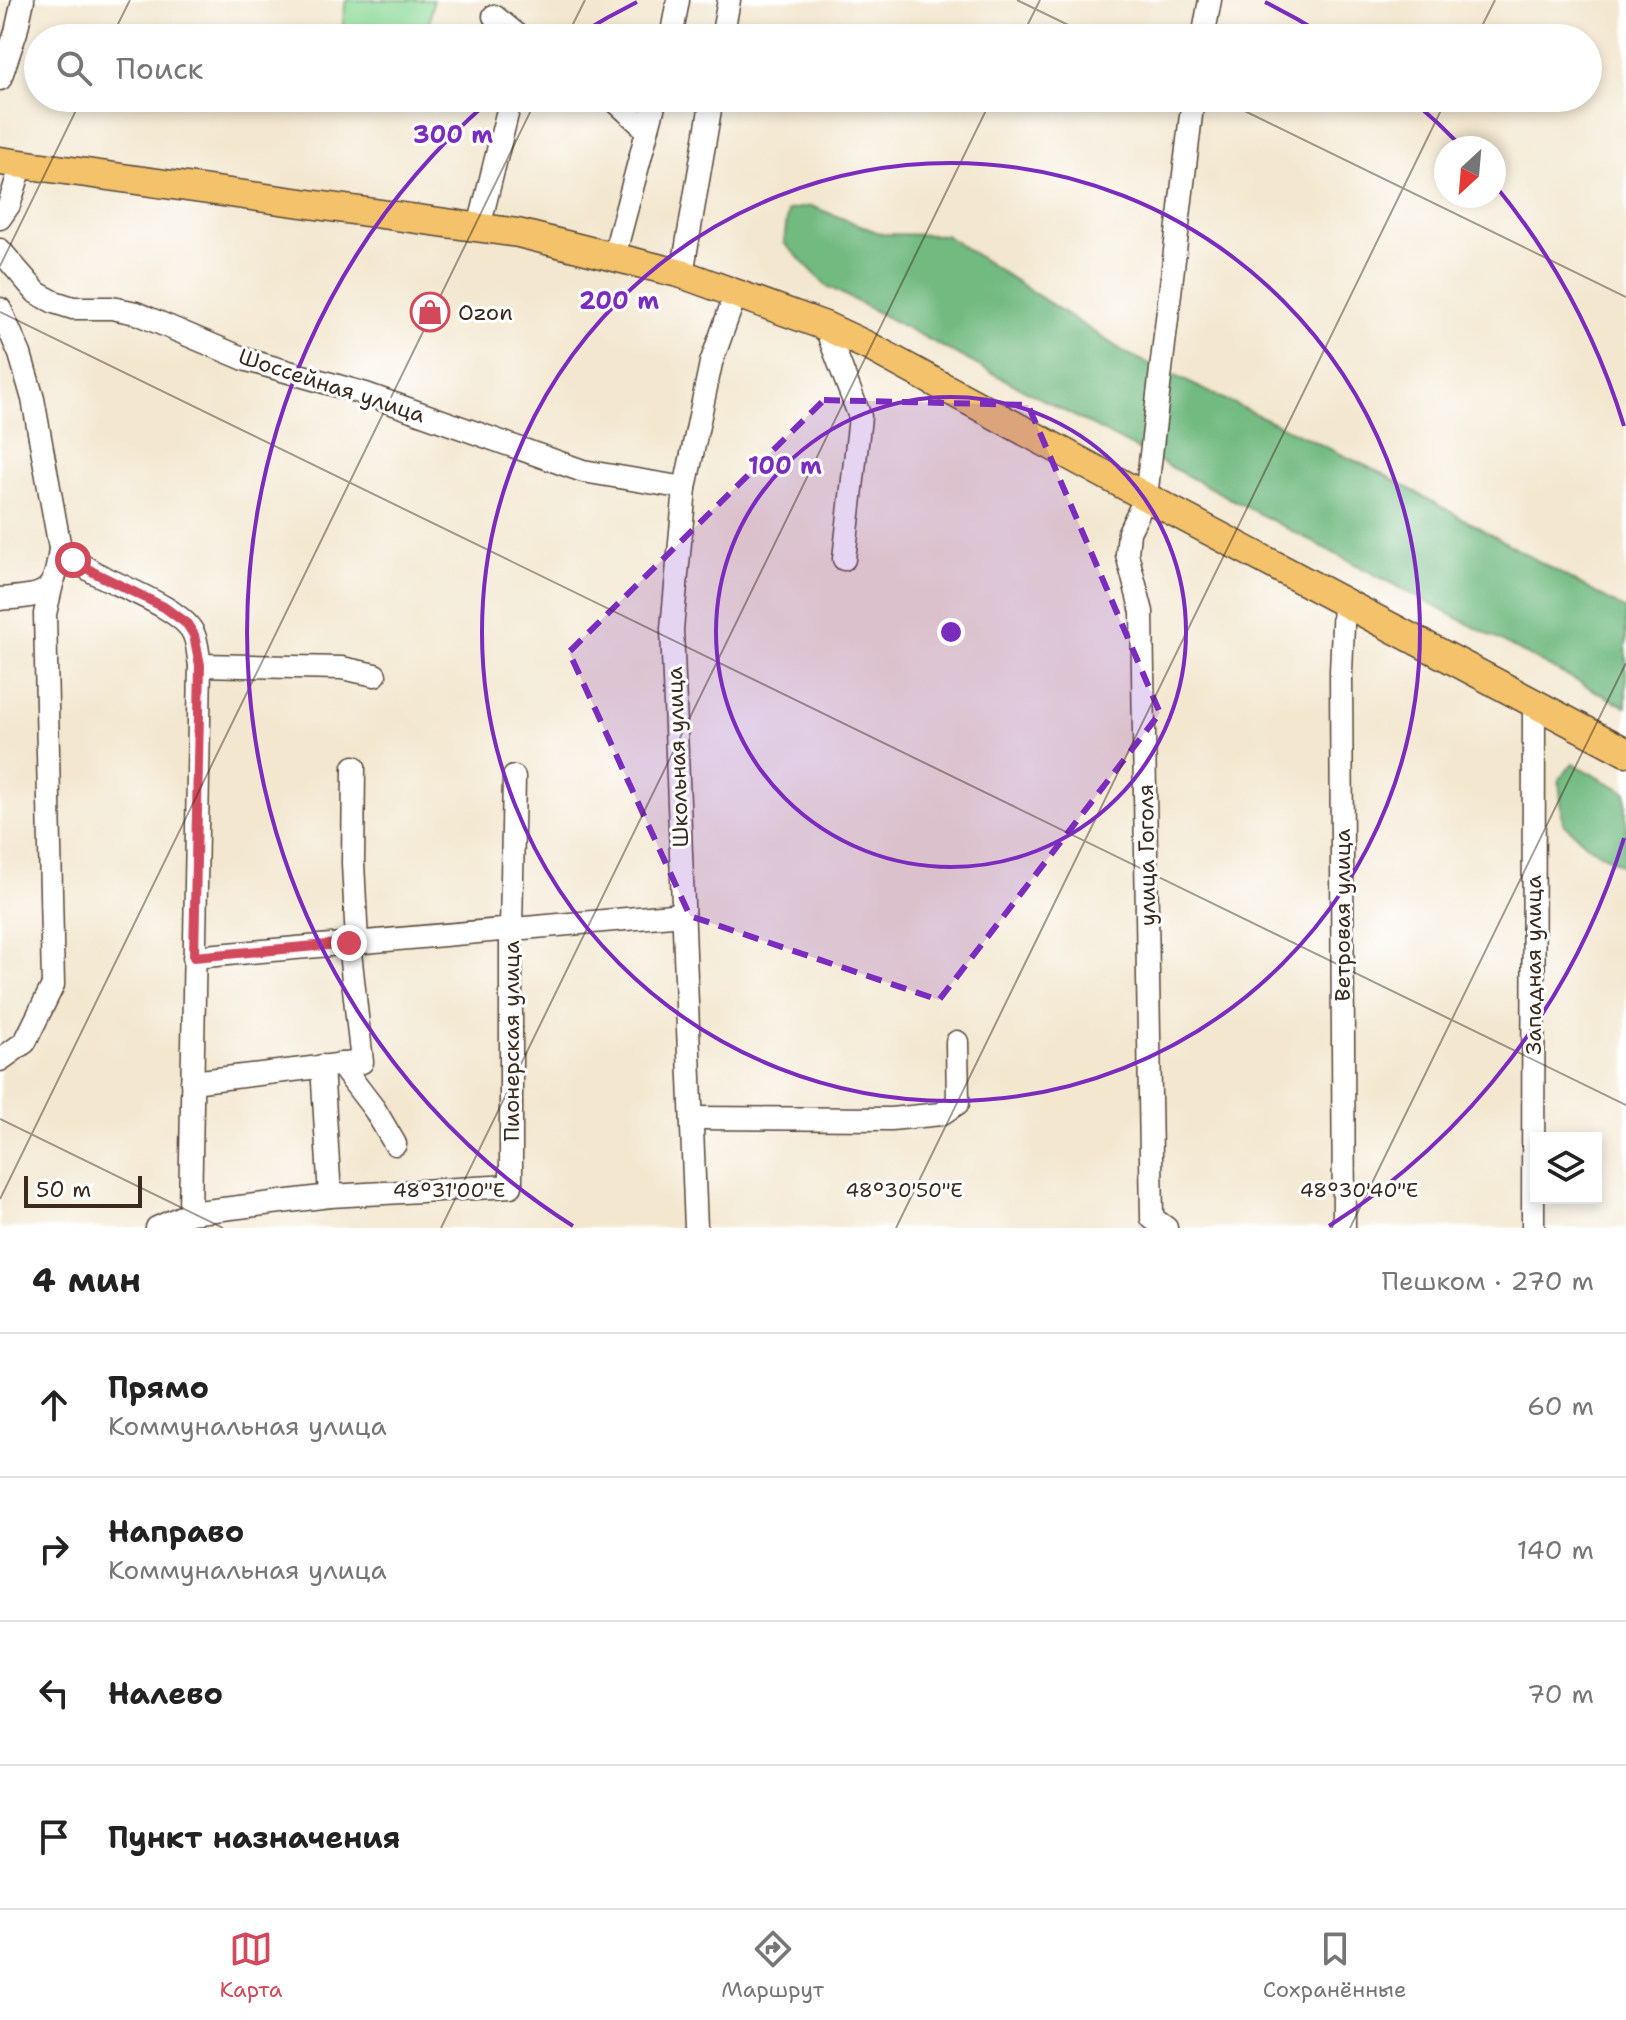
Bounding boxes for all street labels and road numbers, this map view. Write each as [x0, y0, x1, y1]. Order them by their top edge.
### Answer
street label: Шоссейная улица [235, 342, 429, 429]
street label: Школьная улица [660, 666, 695, 848]
street label: улица Гоголя [1131, 784, 1162, 926]
street label: Ветровая улица [1328, 828, 1357, 1001]
street label: Западная улица [1519, 875, 1548, 1055]
street label: Пионерская улица [497, 940, 526, 1142]

